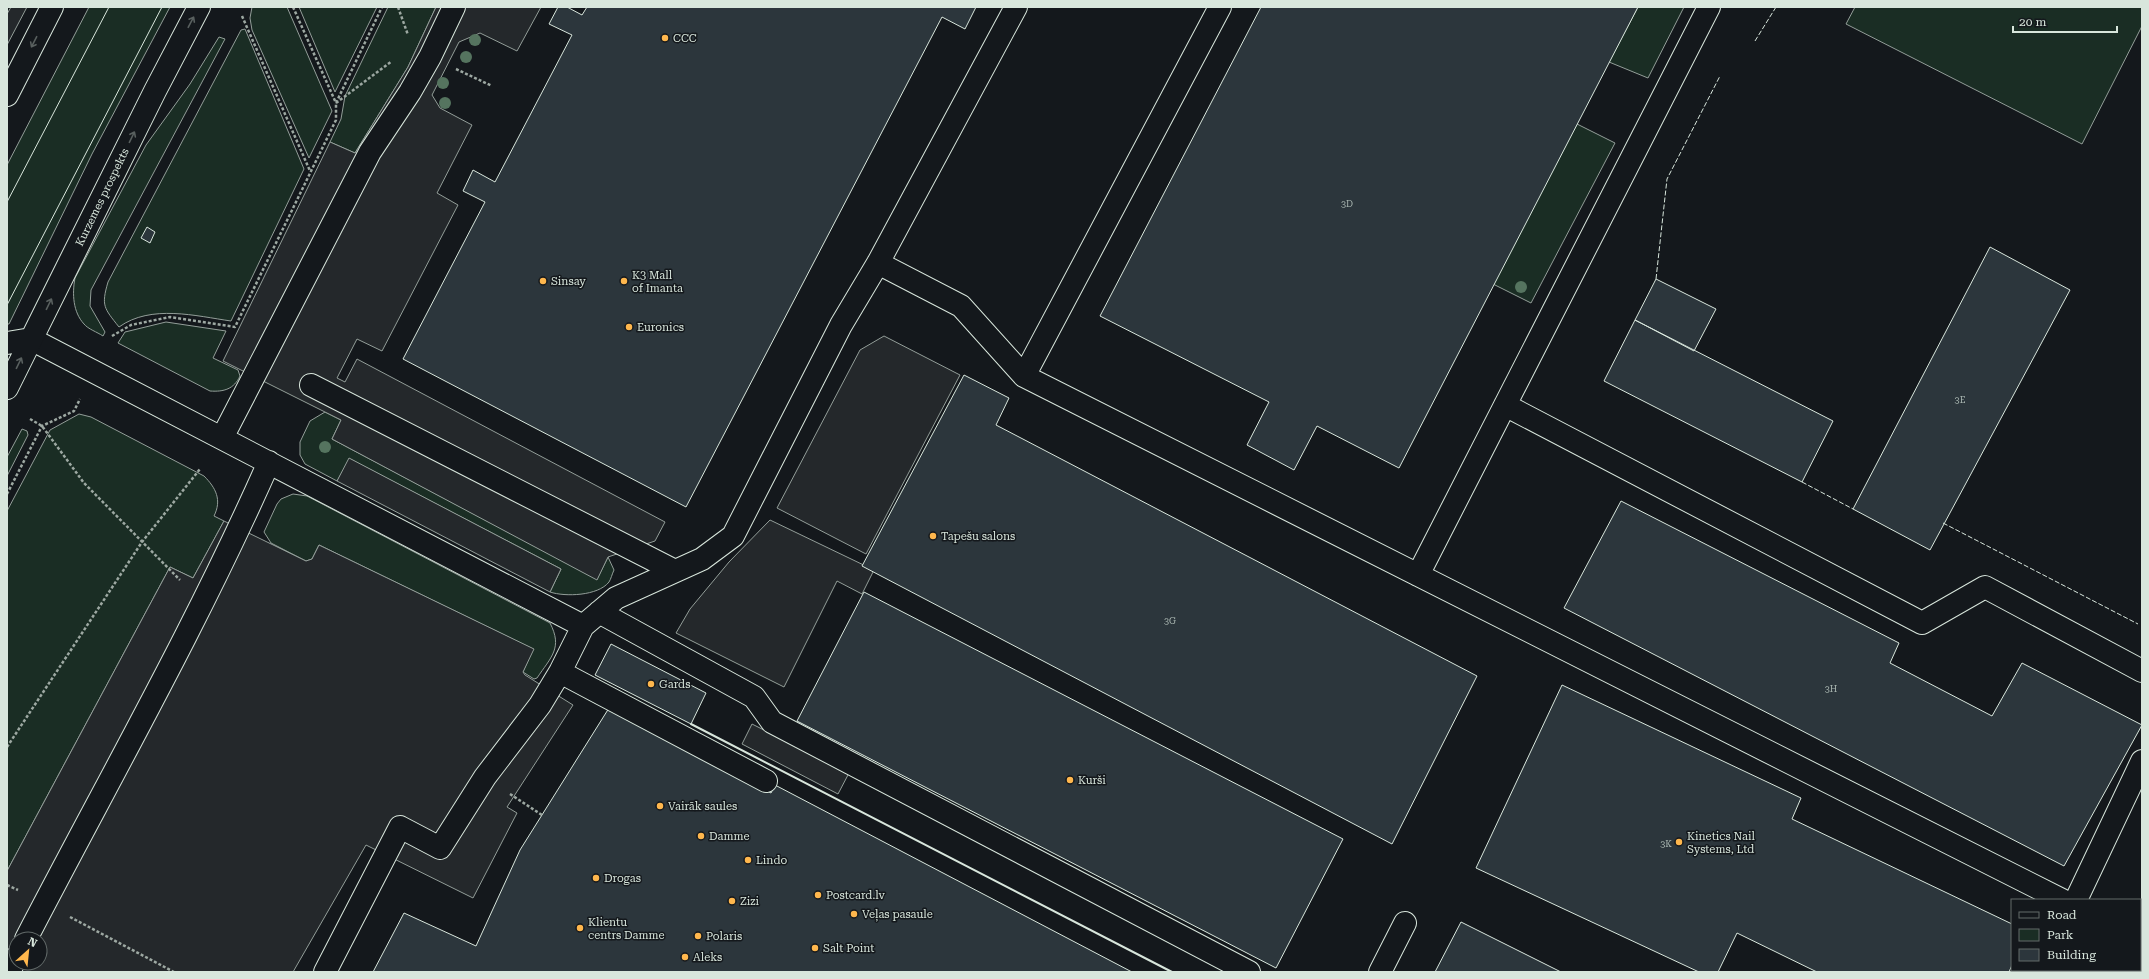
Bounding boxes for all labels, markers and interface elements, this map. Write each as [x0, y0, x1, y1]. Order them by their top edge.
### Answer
scale bar [2013, 8, 2117, 34]
text: 20 m [2019, 15, 2046, 29]
one-way arrow [188, 16, 195, 28]
place label: CCC [673, 32, 697, 45]
marker: CCC [660, 33, 670, 43]
one-way arrow [30, 35, 38, 47]
one-way arrow [129, 132, 136, 144]
street label: Kurzemes prospekts [73, 146, 132, 248]
house number: 3D [1341, 199, 1353, 209]
place label: K3 Mall of Imanta [632, 269, 683, 295]
place label: Sinsay [551, 275, 586, 288]
marker: Sinsay [538, 276, 548, 286]
marker: K3 Mall of Imanta [619, 276, 629, 286]
one-way arrow [46, 298, 53, 310]
place label: Euronics [637, 321, 684, 334]
marker: Euronics [624, 322, 634, 332]
one-way arrow [16, 358, 23, 370]
house number: 3E [1955, 395, 1966, 405]
place label: Tapešu salons [941, 530, 1015, 543]
marker: Tapešu salons [928, 531, 938, 541]
house number: 3G [1164, 616, 1176, 626]
place label: Gards [659, 678, 690, 691]
marker: Gards [646, 679, 656, 689]
house number: 3H [1825, 684, 1838, 694]
place label: Kurši [1078, 774, 1106, 787]
marker: Kurši [1065, 775, 1075, 785]
place label: Vairāk saules [668, 800, 737, 813]
marker: Vairāk saules [655, 801, 665, 811]
place label: Damme [709, 830, 750, 843]
place label: Kinetics Nail Systems, Ltd [1687, 830, 1756, 856]
marker: Damme [696, 831, 706, 841]
marker: Kinetics Nail Systems, Ltd [1674, 837, 1684, 847]
house number: 3K [1660, 839, 1672, 849]
place label: Lindo [756, 854, 787, 867]
marker: Lindo [743, 855, 753, 865]
place label: Drogas [604, 872, 641, 885]
marker: Drogas [591, 873, 601, 883]
place label: Postcard.lv [826, 889, 886, 902]
marker: Postcard.lv [813, 890, 823, 900]
place label: Zizi [740, 895, 760, 908]
marker: Zizi [727, 896, 737, 906]
legend [2011, 899, 2141, 971]
place label: Veļas pasaule [862, 908, 933, 922]
text: Road [2047, 908, 2077, 922]
marker: Veļas pasaule [849, 909, 859, 919]
place label: Klientu centrs Damme [588, 916, 664, 942]
marker: Klientu centrs Damme [575, 923, 585, 933]
text: Park [2047, 928, 2074, 942]
place label: Polaris [706, 930, 742, 943]
north arrow [8, 931, 48, 971]
marker: Polaris [693, 931, 703, 941]
text: N [26, 935, 40, 950]
place label: Salt Point [823, 942, 874, 955]
marker: Salt Point [810, 943, 820, 953]
text: Building [2047, 948, 2096, 962]
place label: Aleks [693, 951, 722, 964]
marker: Aleks [680, 952, 690, 962]

